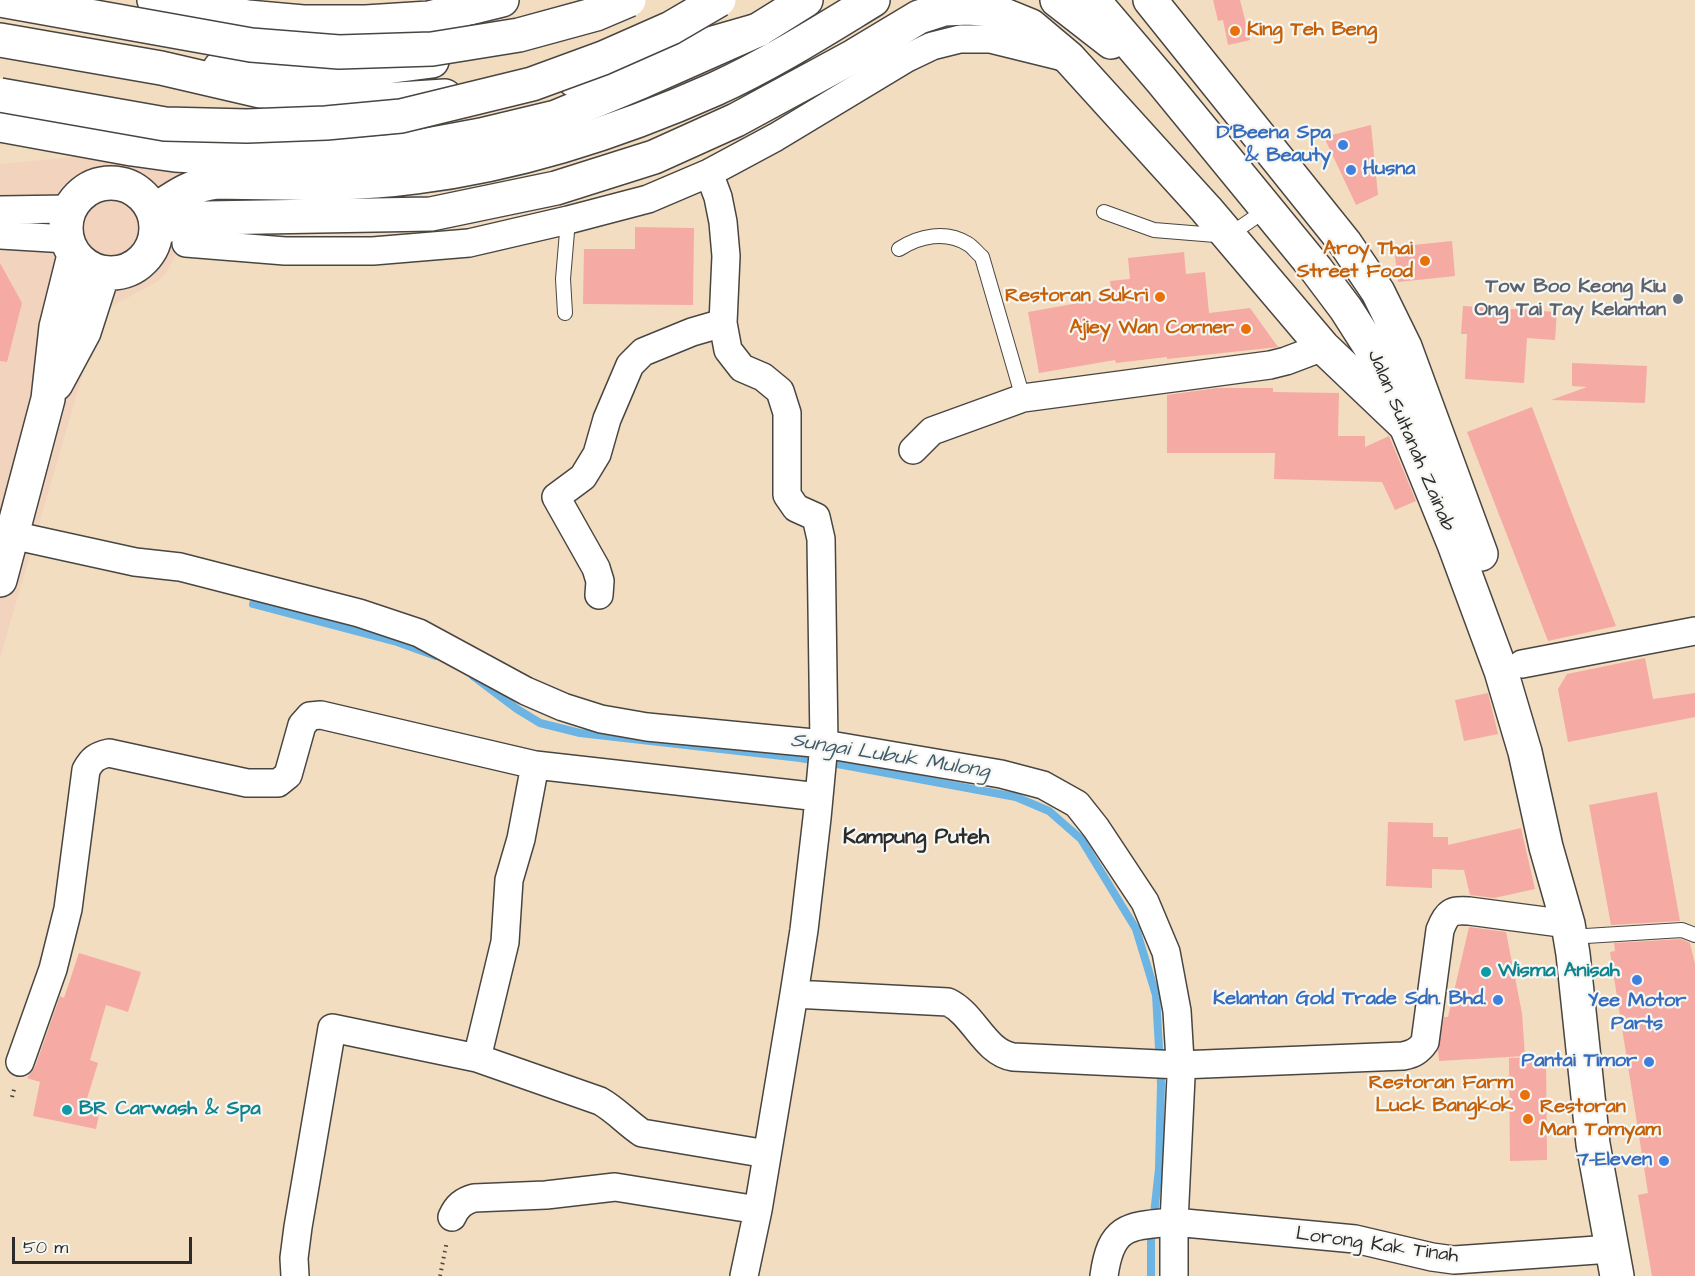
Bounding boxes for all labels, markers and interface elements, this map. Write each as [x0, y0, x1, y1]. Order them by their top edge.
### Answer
place label: King Teh Beng [1247, 19, 1377, 43]
marker: King Teh Beng [1228, 24, 1242, 38]
place label: D’Beena Spa & Beauty [1217, 122, 1331, 169]
marker: D’Beena Spa & Beauty [1336, 138, 1350, 152]
place label: Husna [1363, 158, 1415, 182]
marker: Husna [1344, 163, 1358, 177]
place label: Aroy Thai Street Food [1297, 238, 1413, 285]
marker: Aroy Thai Street Food [1418, 254, 1432, 268]
place label: Tow Boo Keong Kiu Ong Tai Tay Kelantan [1474, 276, 1666, 323]
place label: Restoran Sukri [1005, 285, 1148, 309]
marker: Restoran Sukri [1153, 290, 1167, 304]
marker: Tow Boo Keong Kiu Ong Tai Tay Kelantan [1671, 292, 1685, 306]
place label: Ajiey Wan Corner [1070, 317, 1234, 341]
marker: Ajiey Wan Corner [1239, 322, 1253, 336]
street label: Jalan Sultanah Zainab [1361, 347, 1459, 535]
water label: Sungai Lubuk Mulong [789, 729, 991, 785]
district label: Kampung Puteh [843, 826, 989, 852]
place label: Wisma Anisah [1498, 960, 1620, 984]
marker: Wisma Anisah [1479, 965, 1493, 979]
marker: Yee Motor Parts [1630, 973, 1644, 987]
place label: Kelantan Gold Trade Sdn. Bhd. [1213, 988, 1486, 1012]
place label: Yee Motor Parts [1588, 990, 1686, 1037]
marker: Kelantan Gold Trade Sdn. Bhd. [1491, 993, 1505, 1007]
place label: Pantai Timor [1521, 1050, 1637, 1074]
marker: Pantai Timor [1642, 1055, 1656, 1069]
place label: Restoran Farm Luck Bangkok [1369, 1072, 1513, 1119]
marker: Restoran Farm Luck Bangkok [1518, 1088, 1532, 1102]
place label: Restoran Man Tomyam [1540, 1096, 1661, 1143]
place label: BR Carwash & Spa [79, 1098, 261, 1122]
marker: BR Carwash & Spa [60, 1103, 74, 1117]
marker: Restoran Man Tomyam [1521, 1112, 1535, 1126]
place label: 7-Eleven [1576, 1149, 1652, 1173]
marker: 7-Eleven [1657, 1154, 1671, 1168]
street label: Lorong Kak Tinah [1294, 1223, 1460, 1269]
scale bar [15, 1225, 195, 1263]
text: 50 m [23, 1235, 68, 1260]

